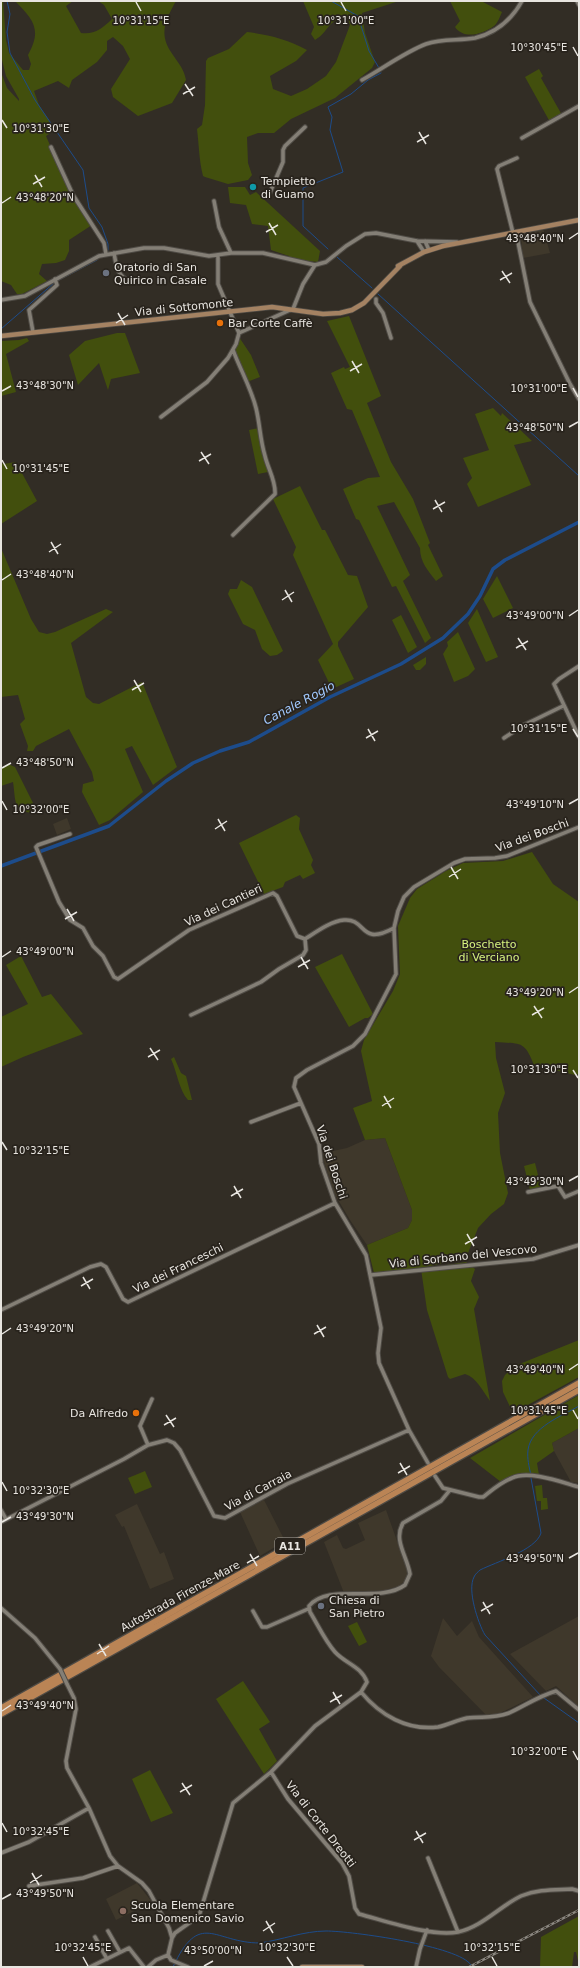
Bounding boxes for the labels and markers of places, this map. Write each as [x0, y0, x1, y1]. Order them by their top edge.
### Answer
place label: Tempietto di Guamo [260, 175, 316, 201]
marker: Tempietto di Guamo [248, 182, 258, 192]
place label: Oratorio di San Quirico in Casale [114, 261, 207, 287]
marker: Oratorio di San Quirico in Casale [101, 268, 111, 278]
place label: Bar Corte Caffè [228, 317, 313, 330]
marker: Bar Corte Caffè [215, 318, 225, 328]
place label: Da Alfredo [70, 1407, 128, 1420]
marker: Da Alfredo [131, 1408, 141, 1418]
place label: Chiesa di San Pietro [329, 1594, 385, 1620]
marker: Chiesa di San Pietro [316, 1601, 326, 1611]
place label: Scuola Elementare San Domenico Savio [131, 1899, 244, 1925]
marker: Scuola Elementare San Domenico Savio [118, 1906, 128, 1916]

